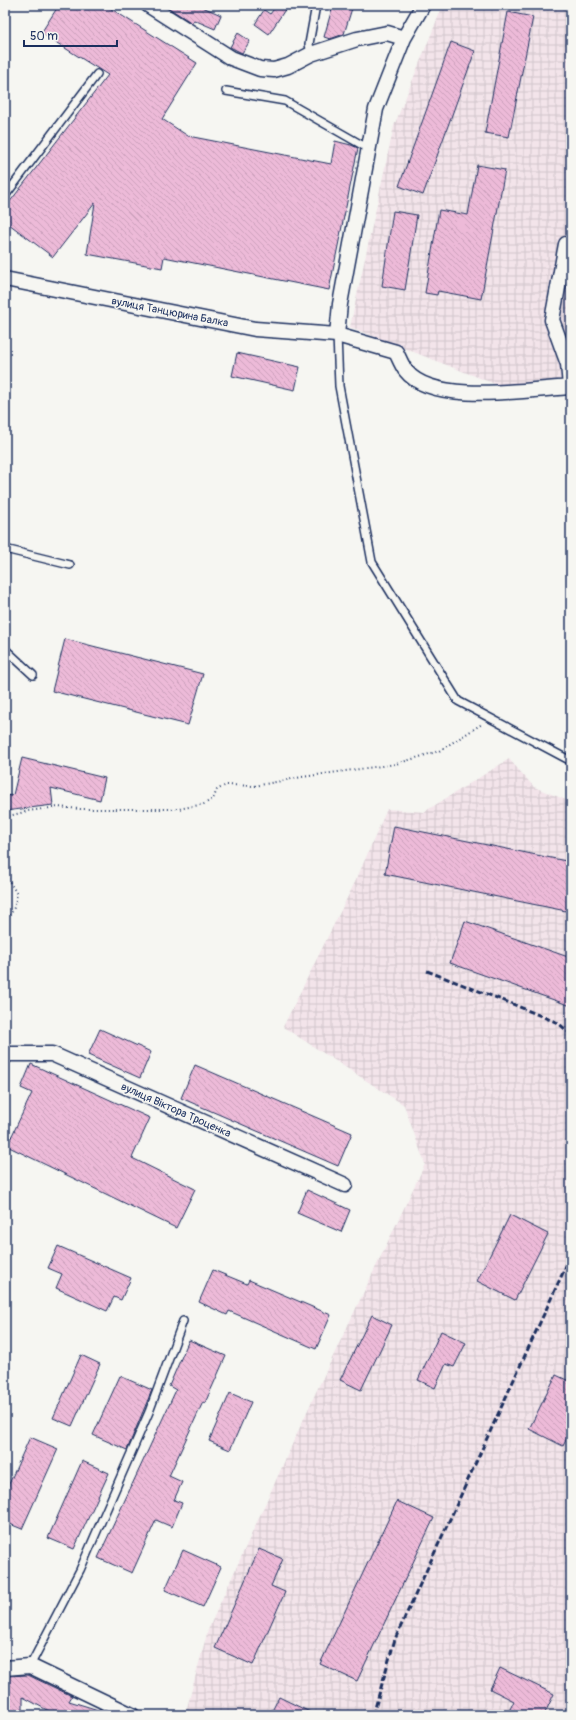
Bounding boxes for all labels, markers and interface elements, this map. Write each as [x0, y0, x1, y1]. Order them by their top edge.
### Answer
scale bar [24, 22, 117, 48]
text: 50 m [30, 29, 58, 44]
street label: вулиця Танцюрина Балка [110, 294, 230, 330]
street label: вулиця Віктора Троценка [119, 1080, 233, 1140]

